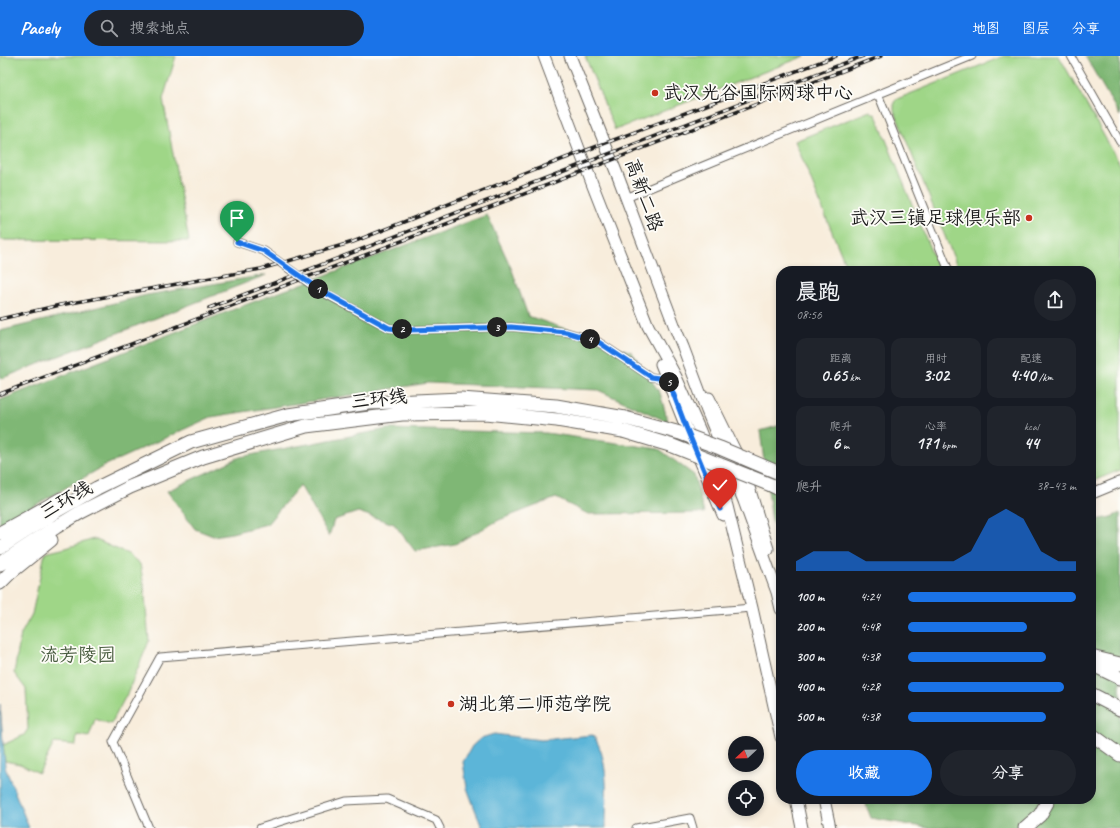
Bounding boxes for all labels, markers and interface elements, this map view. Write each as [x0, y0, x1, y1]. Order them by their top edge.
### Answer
search box [84, 10, 364, 46]
text: Pacely [20, 16, 60, 40]
icon: search [98, 17, 120, 39]
text: 搜索地点 [130, 19, 190, 38]
text: 地图 [972, 20, 1000, 37]
text: 图层 [1022, 20, 1050, 37]
text: 分享 [1072, 20, 1100, 37]
place label: 武汉光谷国际网球中心 [663, 81, 853, 105]
marker: 武汉光谷国际网球中心 [650, 88, 660, 98]
street label: 高新二路 [620, 155, 668, 235]
pin [220, 201, 254, 242]
place label: 武汉三镇足球俱乐部 [850, 206, 1021, 230]
icon: arrive [226, 207, 248, 229]
marker: 武汉三镇足球俱乐部 [1024, 213, 1034, 223]
text: 晨跑 [796, 278, 840, 306]
pin: 1 [308, 279, 328, 299]
button: share [1034, 279, 1076, 321]
text: 1 [316, 282, 320, 296]
text: 08:56 [796, 307, 822, 323]
pin: 3 [487, 317, 507, 337]
pin: 2 [392, 319, 412, 339]
text: 3 [495, 320, 499, 334]
text: 2 [400, 322, 404, 336]
pin: 4 [580, 329, 600, 349]
text: 4 [588, 332, 592, 346]
text: 距离 [830, 351, 852, 365]
text: 用时 [925, 351, 947, 365]
text: 配速 [1020, 351, 1042, 365]
text: 0.65 [821, 365, 847, 386]
text: 3:02 [923, 365, 949, 386]
text: 4:40 [1010, 365, 1036, 386]
text: km [847, 370, 861, 384]
text: /km [1036, 370, 1053, 384]
pin: 5 [659, 372, 679, 392]
text: 5 [667, 375, 671, 389]
street label: 三环线 [349, 384, 409, 414]
text: 爬升 [830, 419, 852, 433]
text: 心率 [925, 419, 947, 433]
text: kcal [1024, 419, 1039, 433]
text: 6 [832, 433, 840, 454]
text: 171 [916, 433, 939, 454]
text: 44 [1024, 433, 1039, 454]
text: m [840, 438, 849, 452]
text: bpm [939, 438, 956, 452]
pin [703, 468, 737, 509]
icon: check [709, 474, 731, 496]
street label: 三环线 [35, 475, 97, 525]
text: 38–43 m [1036, 478, 1076, 494]
text: 爬升 [796, 479, 822, 495]
text: 100 m [796, 589, 824, 605]
text: 4:24 [860, 589, 880, 605]
text: 200 m [796, 619, 824, 635]
text: 4:48 [860, 619, 880, 635]
park label: 流芳陵园 [40, 643, 116, 667]
text: 300 m [796, 649, 824, 665]
text: 4:38 [860, 649, 880, 665]
text: 400 m [796, 679, 824, 695]
text: 4:28 [860, 679, 880, 695]
place label: 湖北第二师范学院 [459, 692, 611, 716]
marker: 湖北第二师范学院 [446, 699, 456, 709]
text: 500 m [796, 709, 824, 725]
text: 4:38 [860, 709, 880, 725]
north arrow [728, 736, 764, 772]
map controls [728, 736, 764, 816]
button: 收藏 [796, 750, 932, 796]
button: 分享 [940, 750, 1076, 796]
button: locate [728, 780, 764, 816]

